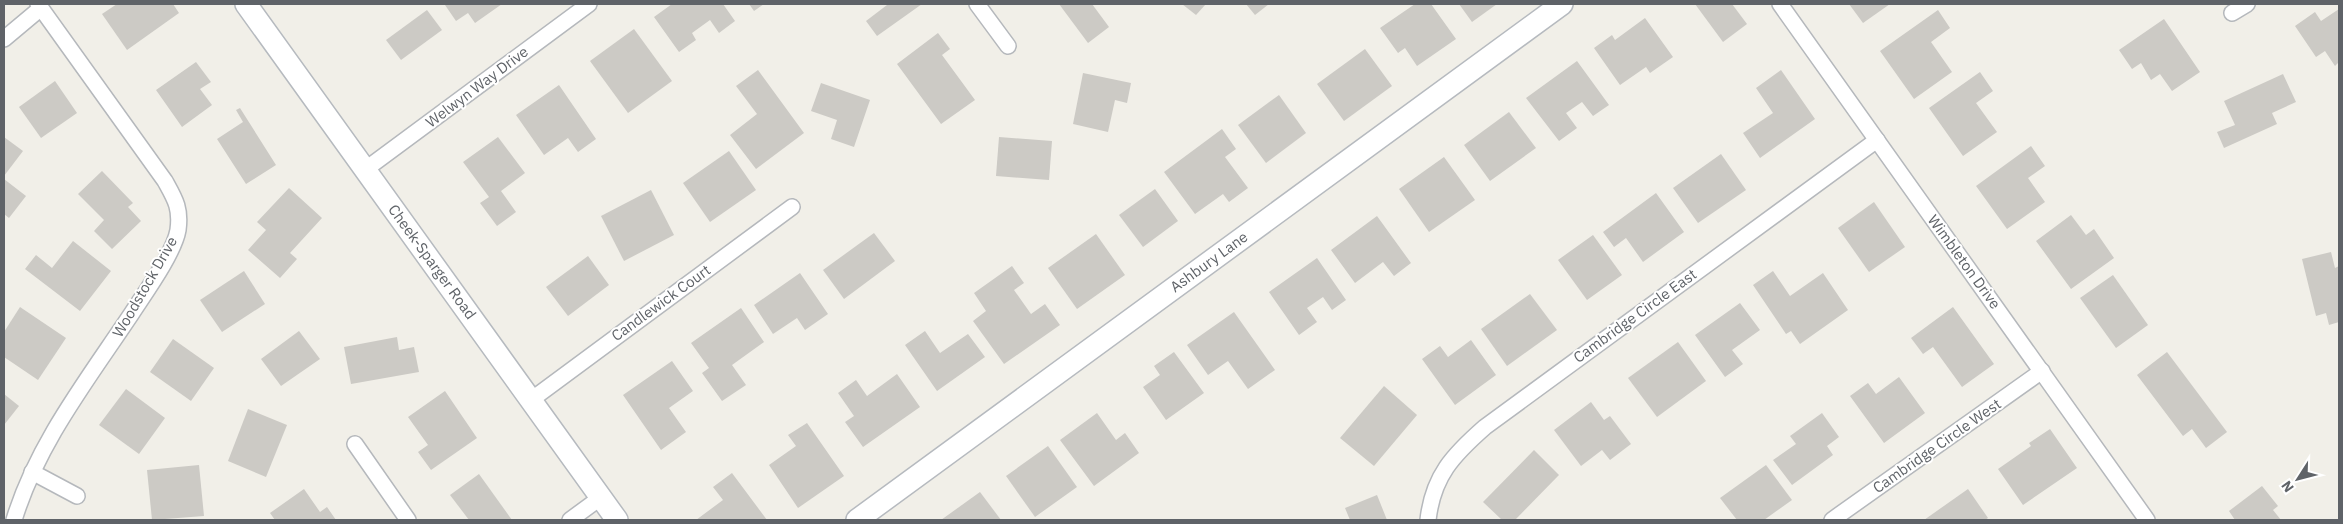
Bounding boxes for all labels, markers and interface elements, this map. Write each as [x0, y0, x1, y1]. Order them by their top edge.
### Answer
street label: Welwyn Way Drive [422, 42, 532, 131]
street label: Cheek-Sparger Road [384, 201, 480, 323]
street label: Wimbleton Drive [1924, 211, 2005, 312]
street label: Ashbury Lane [1166, 227, 1251, 296]
street label: Woodstock Drive [108, 233, 181, 341]
street label: Candlewick Court [607, 260, 714, 345]
street label: Cambridge Circle East [1569, 264, 1700, 367]
street label: Cambridge Circle West [1869, 394, 2005, 497]
north arrow [2273, 454, 2323, 504]
text: N [2277, 477, 2298, 496]

